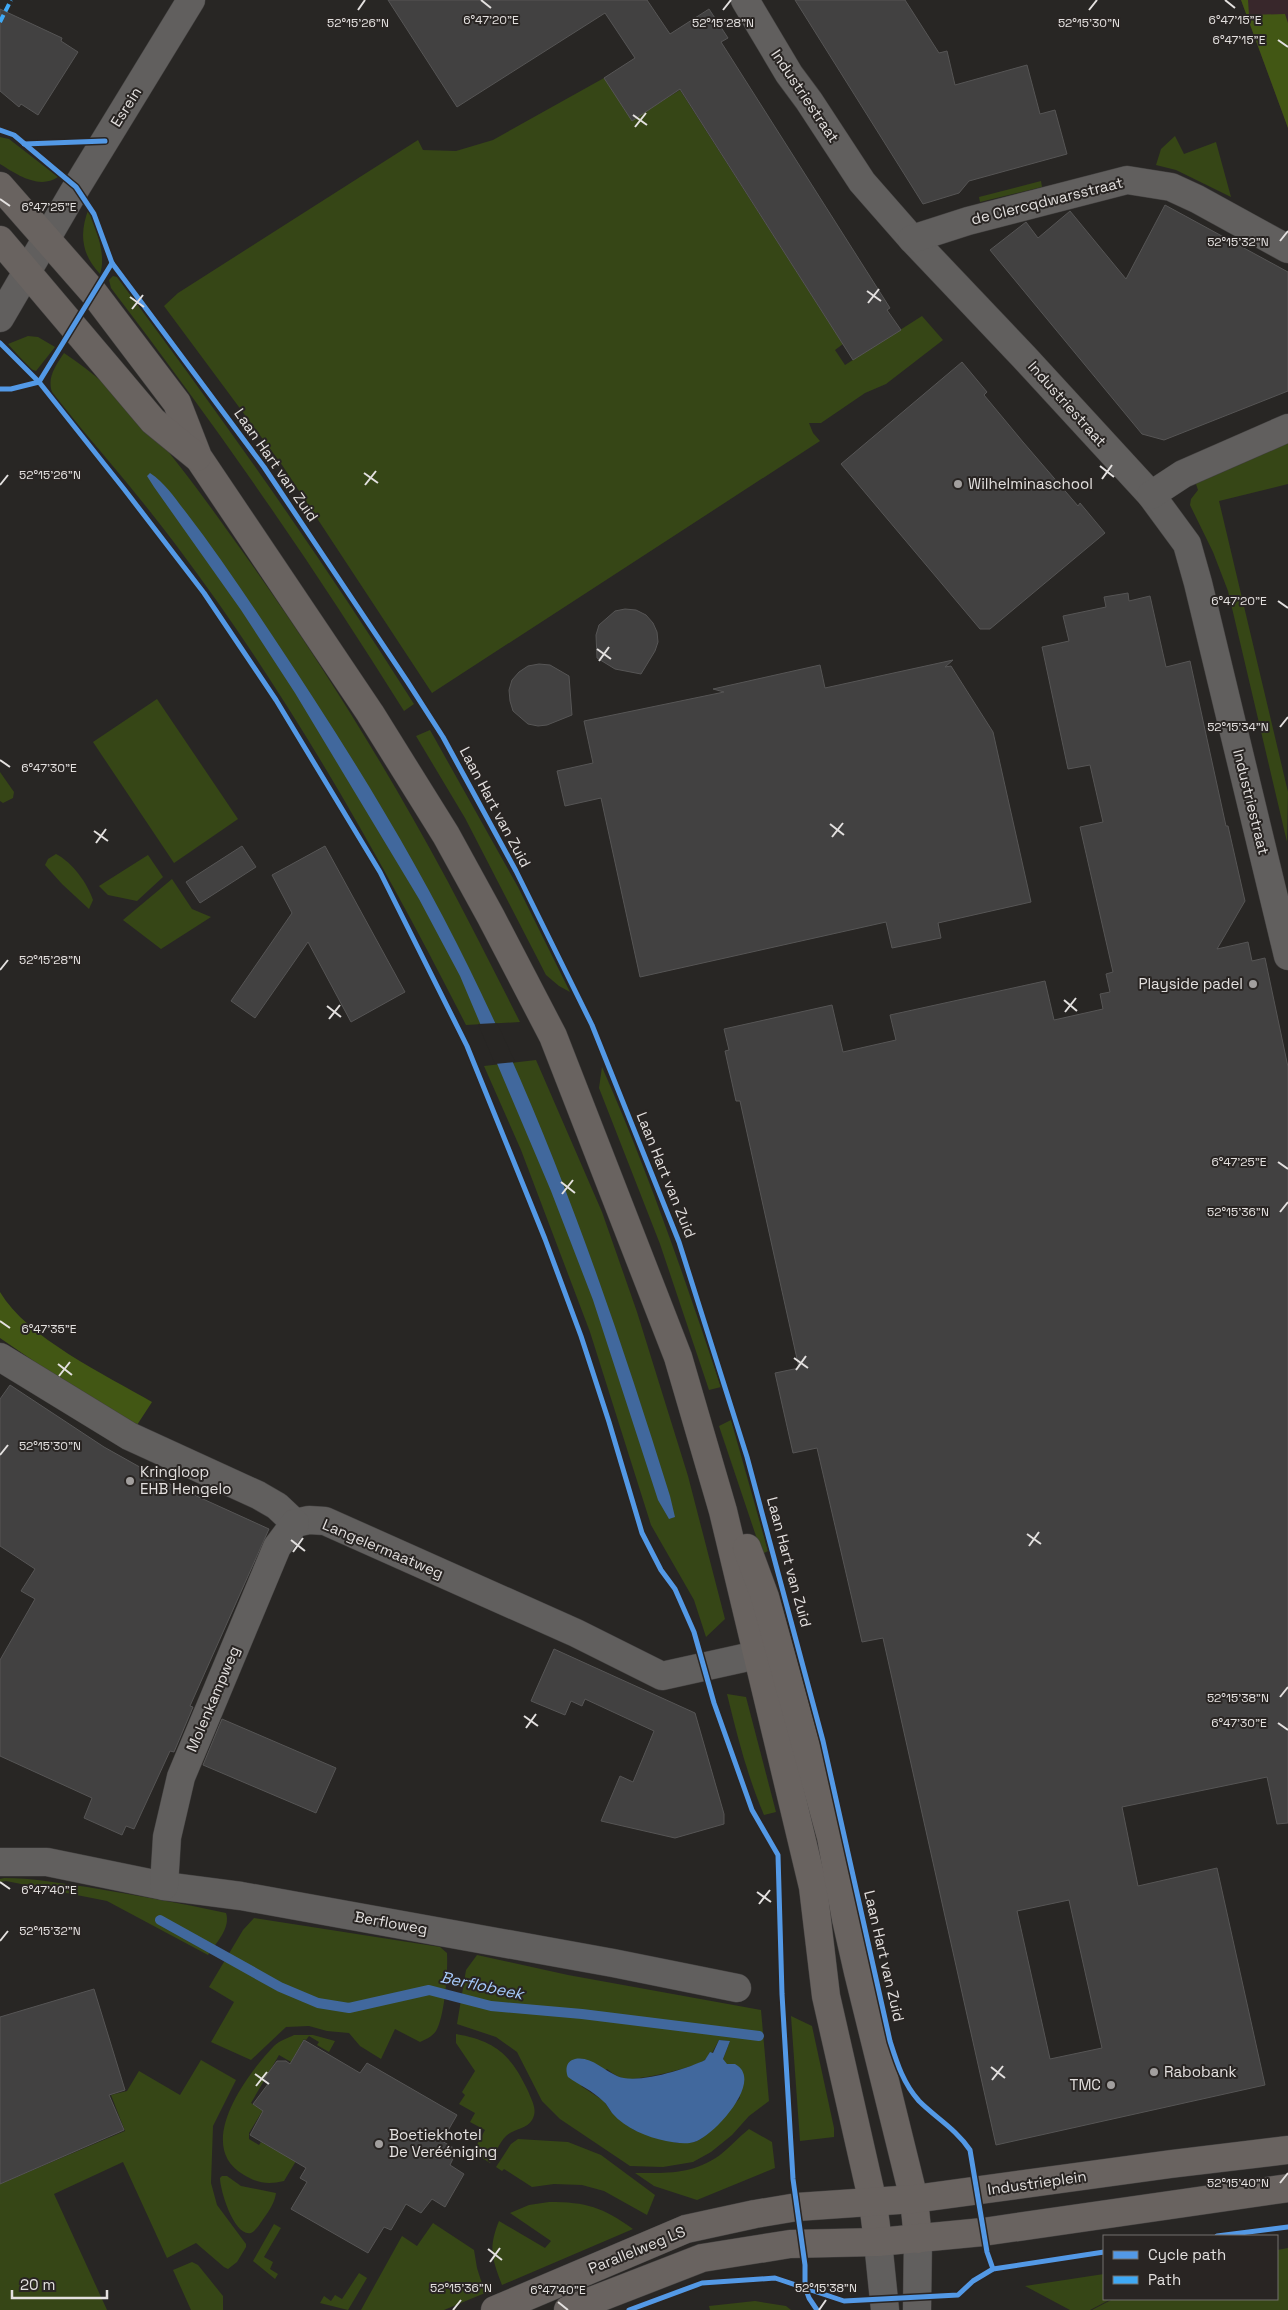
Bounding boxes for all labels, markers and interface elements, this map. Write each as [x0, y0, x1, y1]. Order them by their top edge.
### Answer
text: 6°47'20"E [463, 12, 519, 28]
text: 6°47'15"E [1209, 12, 1262, 28]
text: 52°15'26"N [327, 15, 389, 31]
text: 52°15'28"N [692, 15, 754, 31]
text: 52°15'30"N [1058, 15, 1120, 31]
text: 6°47'15"E [1213, 32, 1266, 48]
street label: Industriestraat [767, 46, 844, 146]
street label: Esrein [106, 83, 145, 130]
street label: de Clercqdwarsstraat [969, 172, 1125, 229]
text: 6°47'25"E [21, 199, 77, 215]
text: 52°15'32"N [1207, 234, 1269, 250]
street label: Industriestraat [1024, 357, 1111, 450]
street label: Laan Hart van Zuid [230, 404, 323, 525]
text: 52°15'26"N [19, 467, 81, 483]
place label: Wilhelminaschool [968, 474, 1093, 493]
marker: Wilhelminaschool [952, 478, 964, 490]
text: 6°47'20"E [1211, 593, 1267, 609]
text: 52°15'34"N [1207, 719, 1269, 735]
street label: Laan Hart van Zuid [456, 743, 535, 870]
street label: Industriestraat [1229, 747, 1274, 857]
text: 6°47'30"E [21, 760, 77, 776]
text: 52°15'28"N [19, 952, 81, 968]
place label: Playside padel [1138, 974, 1243, 993]
marker: Playside padel [1247, 978, 1259, 990]
street label: Laan Hart van Zuid [633, 1109, 700, 1240]
text: 6°47'25"E [1211, 1154, 1267, 1170]
text: 52°15'36"N [1207, 1204, 1269, 1220]
text: 6°47'35"E [21, 1321, 77, 1337]
text: 52°15'30"N [19, 1438, 81, 1454]
place label: Kringloop EHB Hengelo [140, 1462, 231, 1498]
marker: Kringloop EHB Hengelo [124, 1475, 136, 1487]
street label: Laan Hart van Zuid [763, 1495, 816, 1629]
street label: Langelermaatweg [320, 1514, 447, 1583]
street label: Molenkampweg [182, 1643, 243, 1755]
text: 52°15'38"N [1207, 1690, 1269, 1706]
text: 6°47'30"E [1211, 1715, 1267, 1731]
text: 6°47'40"E [21, 1882, 77, 1898]
street label: Laan Hart van Zuid [860, 1888, 909, 2023]
street label: Berfloweg [353, 1907, 429, 1938]
text: 52°15'32"N [19, 1923, 81, 1939]
water label: Berflobeek [438, 1966, 528, 2005]
place label: Rabobank [1164, 2062, 1237, 2081]
marker: Rabobank [1148, 2066, 1160, 2078]
place label: TMC [1070, 2075, 1101, 2094]
marker: TMC [1105, 2079, 1117, 2091]
place label: Boetiekhotel De Verééniging [389, 2125, 497, 2161]
marker: Boetiekhotel De Verééniging [373, 2138, 385, 2150]
street label: Industrieplein [986, 2166, 1088, 2199]
text: 52°15'40"N [1207, 2175, 1269, 2191]
street label: Parallelweg LS [585, 2221, 688, 2278]
legend [1103, 2235, 1278, 2300]
text: Cycle path [1148, 2245, 1226, 2264]
scale bar [12, 2268, 108, 2300]
text: Path [1148, 2270, 1181, 2289]
text: 20 m [20, 2275, 55, 2294]
text: 52°15'36"N [430, 2280, 492, 2296]
text: 52°15'38"N [795, 2280, 857, 2296]
text: 6°47'40"E [530, 2282, 586, 2298]

